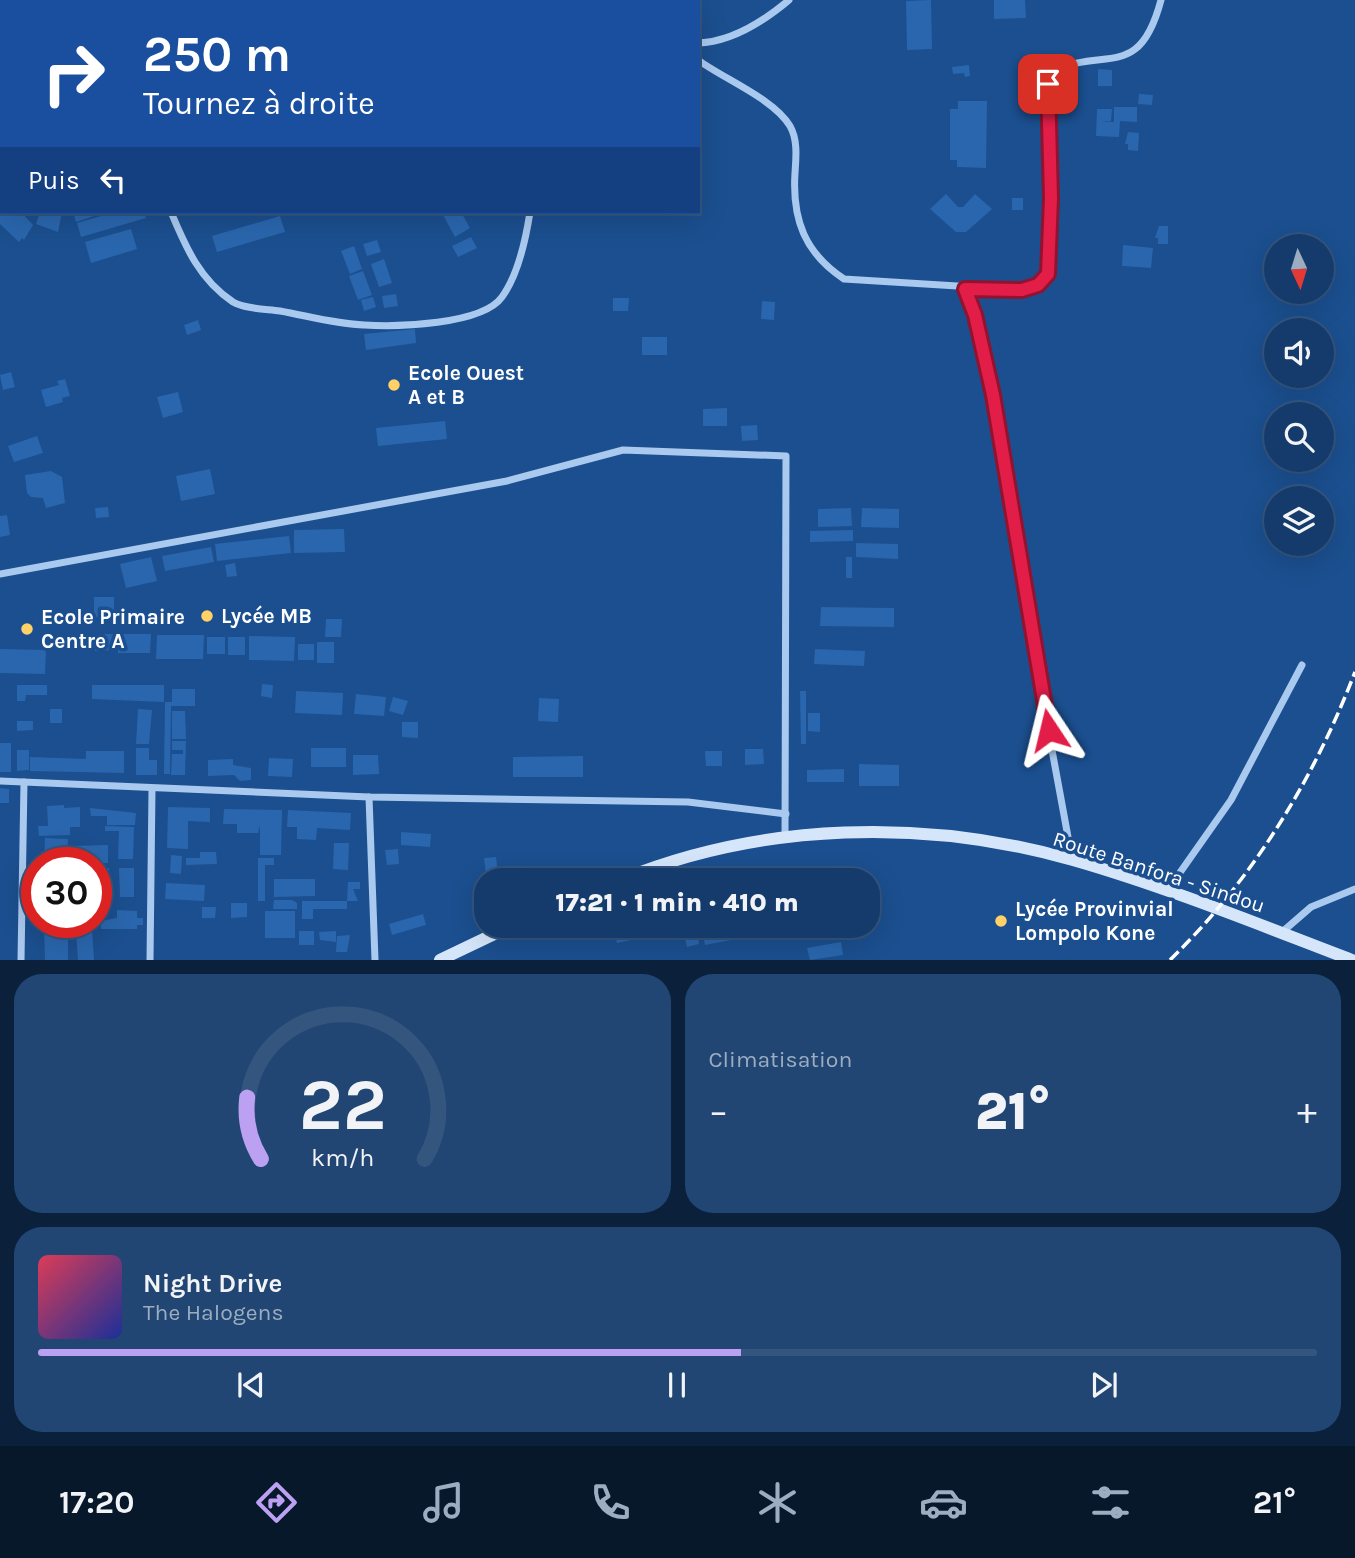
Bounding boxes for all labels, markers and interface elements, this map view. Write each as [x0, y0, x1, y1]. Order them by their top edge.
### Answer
text: 250 m [143, 26, 291, 83]
icon: right [28, 28, 119, 119]
pin [1018, 54, 1078, 114]
icon: arrive [1029, 65, 1067, 103]
text: Tournez à droite [143, 85, 375, 122]
icon: left [94, 161, 132, 199]
text: Puis [28, 165, 80, 196]
north arrow [1264, 234, 1334, 304]
map controls [1264, 234, 1334, 556]
button: sound [1264, 318, 1334, 388]
place label: Ecole Ouest A et B [408, 361, 524, 409]
marker: Ecole Ouest A et B [386, 377, 402, 393]
button: search [1264, 402, 1334, 472]
button: layers [1264, 486, 1334, 556]
place label: Lycée MB [221, 604, 312, 628]
place label: Ecole Primaire Centre A [41, 605, 185, 653]
marker: Lycée MB [199, 608, 215, 624]
marker: Ecole Primaire Centre A [19, 621, 35, 637]
position arrow [1012, 693, 1086, 767]
street label: Route Banfora - Sindou [1050, 826, 1268, 918]
speed limit sign: 30 [21, 847, 112, 938]
text: 17:21 · 1 min · 410 m [555, 887, 799, 918]
place label: Lycée Provinvial Lompolo Kone [1015, 897, 1174, 945]
marker: Lycée Provinvial Lompolo Kone [993, 913, 1009, 929]
text: Climatisation [709, 1046, 852, 1073]
text: 22 [298, 1063, 386, 1148]
text: 21° [975, 1081, 1051, 1142]
text: − [709, 1089, 728, 1134]
text: + [1297, 1089, 1317, 1134]
text: km/h [311, 1143, 374, 1172]
text: Night Drive [143, 1268, 282, 1299]
text: The Halogens [143, 1299, 283, 1326]
icon: previous [232, 1366, 270, 1404]
icon: pause [658, 1366, 696, 1404]
icon: next [1085, 1366, 1123, 1404]
icon: directions [252, 1478, 301, 1527]
icon: music [419, 1478, 468, 1527]
icon: phone [586, 1478, 635, 1527]
icon: climate [753, 1478, 802, 1527]
icon: car [919, 1478, 968, 1527]
icon: filters [1086, 1478, 1135, 1527]
text: 17:20 [59, 1484, 134, 1521]
text: 21° [1253, 1484, 1296, 1521]

